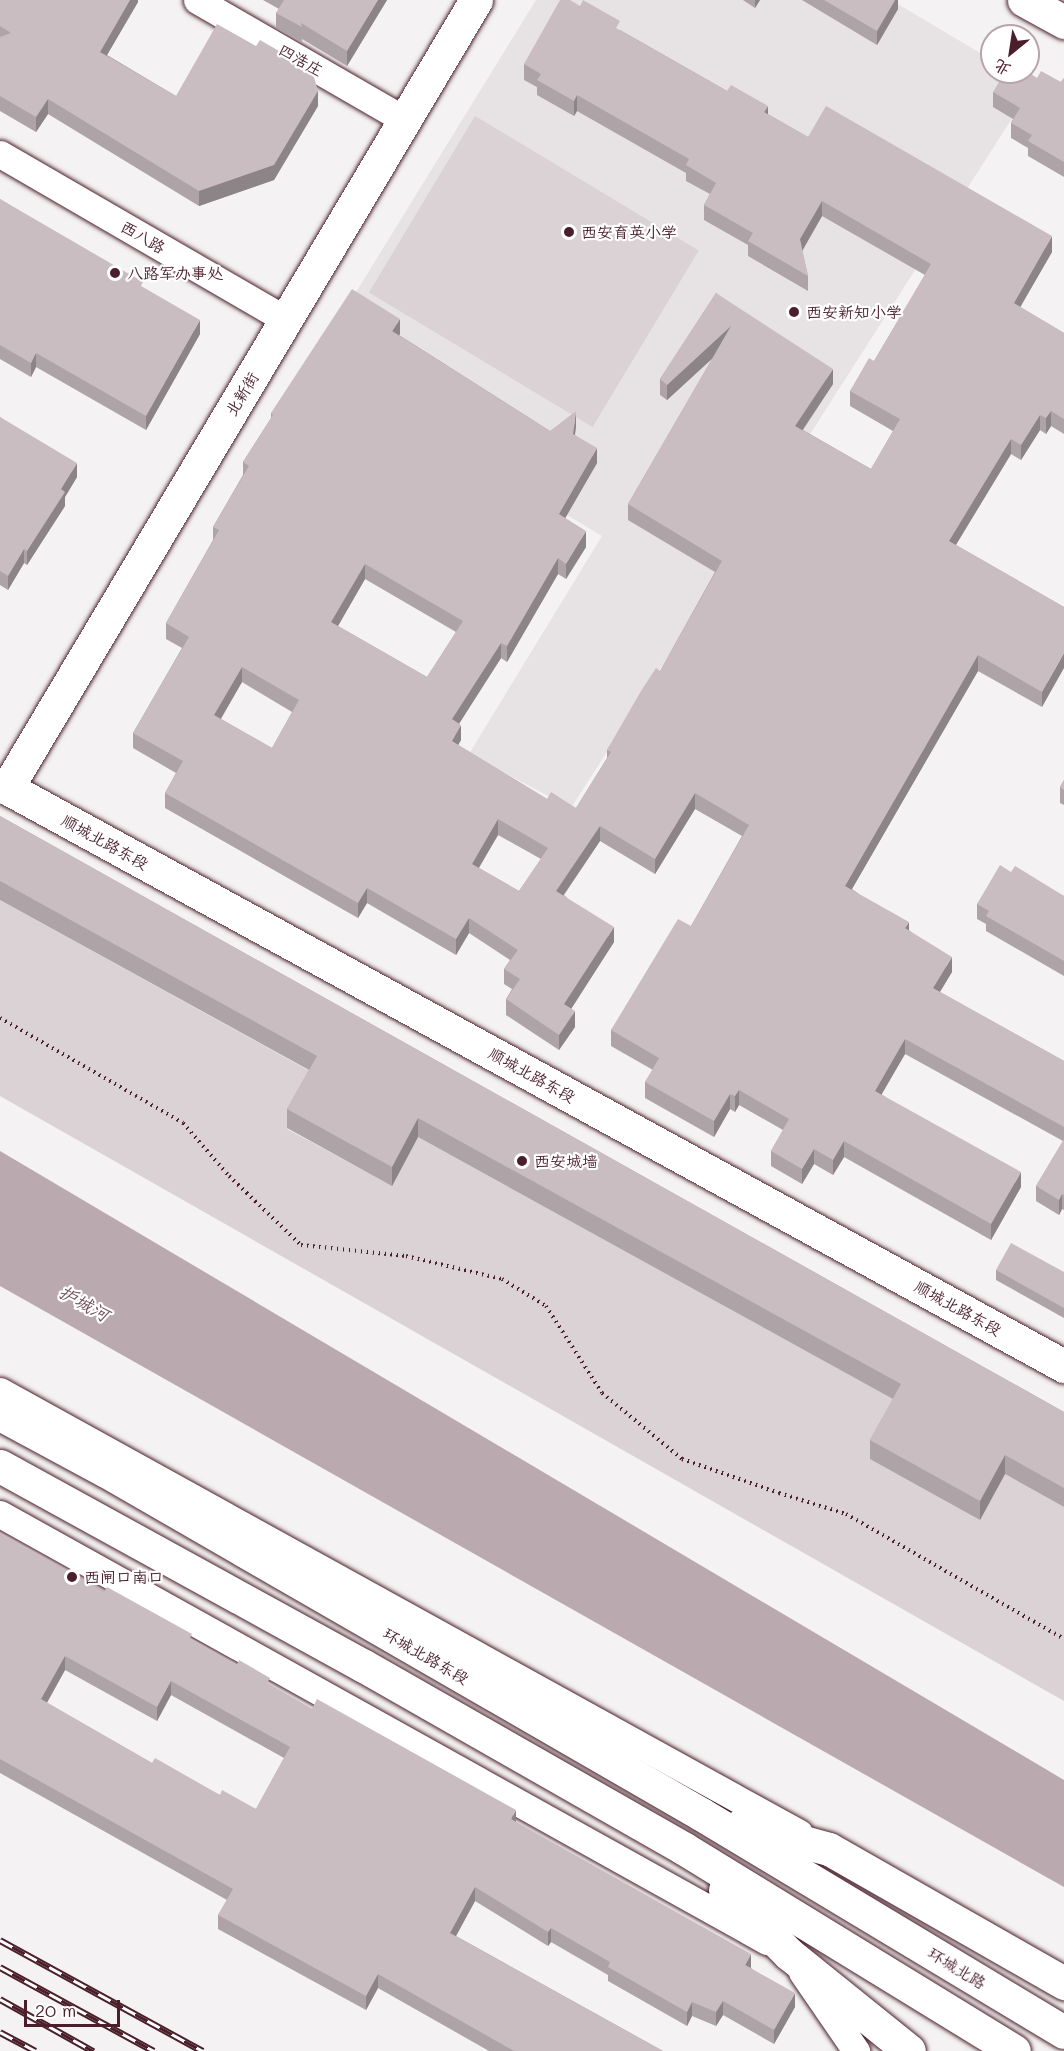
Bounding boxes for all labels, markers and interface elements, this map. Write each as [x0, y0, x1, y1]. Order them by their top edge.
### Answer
north arrow [980, 24, 1040, 84]
street label: 四浩庄 [275, 40, 327, 80]
text: 北 [990, 55, 1014, 81]
street label: 西八路 [117, 217, 169, 257]
place label: 西安育英小学 [581, 222, 677, 242]
marker: 西安育英小学 [562, 225, 576, 239]
place label: 八路军办事处 [127, 263, 223, 283]
marker: 八路军办事处 [108, 266, 122, 280]
place label: 西安新知小学 [806, 302, 902, 322]
marker: 西安新知小学 [787, 305, 801, 319]
street label: 北新街 [221, 368, 263, 420]
street label: 顺城北路东段 [58, 810, 152, 874]
street label: 顺城北路东段 [485, 1043, 579, 1107]
place label: 西安城墙 [534, 1151, 598, 1171]
marker: 西安城墙 [515, 1154, 529, 1168]
street label: 顺城北路东段 [911, 1276, 1005, 1340]
water label: 护城河 [55, 1280, 113, 1326]
place label: 西闸口南口 [84, 1567, 164, 1587]
marker: 西闸口南口 [65, 1570, 79, 1584]
street label: 环城北路东段 [380, 1624, 472, 1688]
street label: 环城北路 [925, 1943, 989, 1993]
scale bar [27, 1988, 123, 2026]
text: 20 m [35, 1998, 76, 2022]

